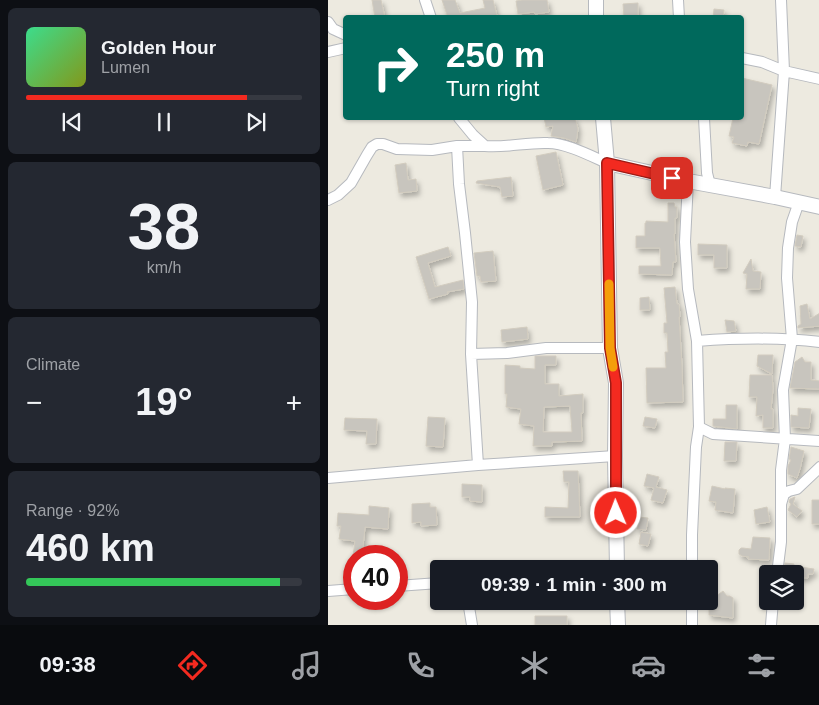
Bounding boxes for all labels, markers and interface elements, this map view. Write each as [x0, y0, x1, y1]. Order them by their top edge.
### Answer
icon: right [363, 35, 428, 100]
text: 250 m [446, 35, 545, 74]
text: Golden Hour [101, 37, 216, 58]
text: Lumen [101, 59, 150, 76]
text: Turn right [446, 76, 539, 101]
icon: previous [58, 108, 86, 136]
icon: pause [150, 108, 178, 136]
icon: next [242, 108, 270, 136]
pin [651, 157, 693, 199]
icon: arrive [658, 164, 686, 192]
text: 38 [128, 190, 200, 263]
text: km/h [147, 259, 181, 276]
text: Climate [26, 356, 80, 373]
text: 19° [135, 381, 193, 423]
text: − [26, 387, 42, 418]
text: + [286, 387, 302, 418]
position arrow [589, 486, 641, 538]
text: Range · 92% [26, 502, 119, 519]
text: 460 km [26, 527, 155, 569]
speed limit sign: 40 [343, 545, 408, 610]
map controls [759, 565, 804, 610]
button: layers [759, 565, 804, 610]
text: 09:39 · 1 min · 300 m [481, 574, 667, 595]
icon: directions [175, 648, 210, 683]
icon: music [289, 648, 324, 683]
icon: phone [403, 648, 438, 683]
icon: climate [517, 648, 552, 683]
icon: car [631, 648, 666, 683]
icon: filters [744, 648, 779, 683]
text: 09:38 [39, 652, 96, 677]

